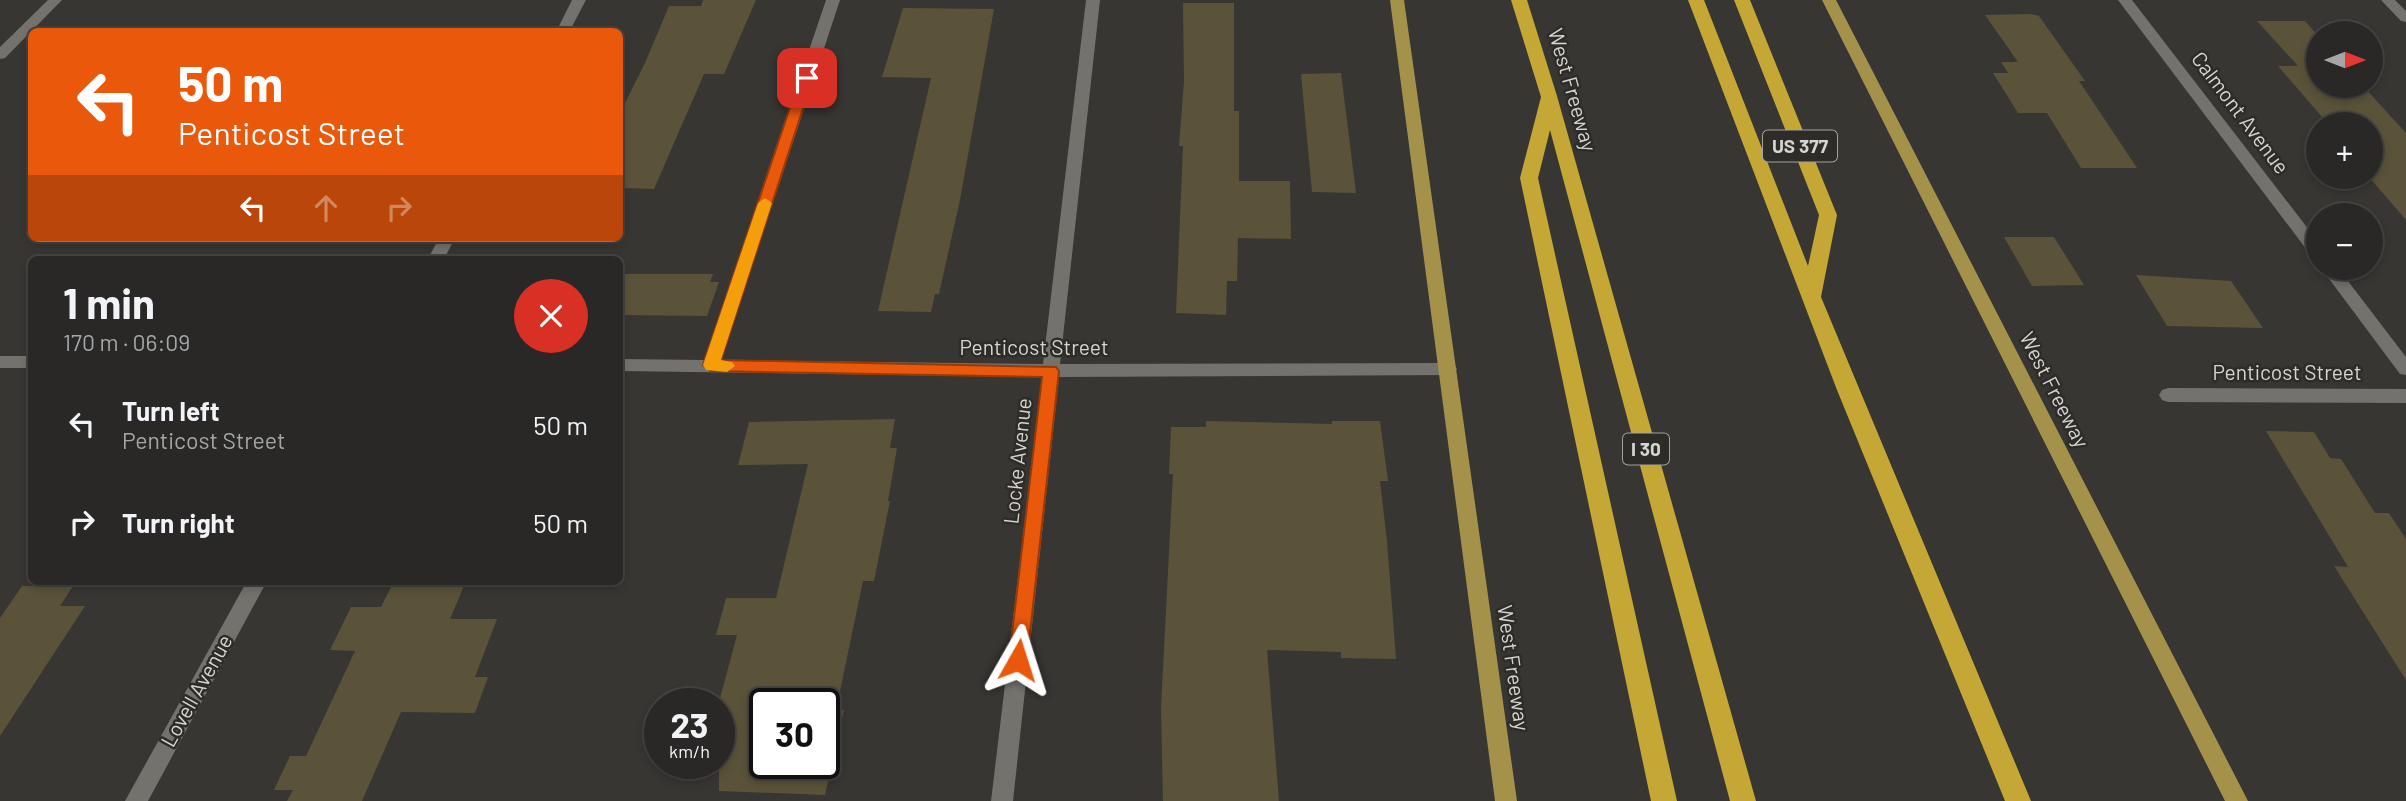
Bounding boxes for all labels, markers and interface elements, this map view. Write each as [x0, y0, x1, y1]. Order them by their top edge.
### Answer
north arrow [2306, 21, 2384, 98]
map controls [2306, 21, 2383, 280]
street label: West Freeway [1544, 25, 1603, 154]
street label: Calmont Avenue [2187, 46, 2295, 178]
pin [777, 48, 837, 108]
text: 50 m [178, 53, 283, 112]
icon: left [63, 56, 154, 147]
icon: arrive [788, 59, 826, 97]
button: + [2306, 112, 2383, 189]
text: Penticost Street [178, 113, 405, 151]
road number: US 377 [1763, 130, 1837, 162]
icon: left [234, 189, 272, 227]
icon: ahead [307, 189, 345, 227]
icon: right [380, 189, 418, 227]
button: − [2306, 203, 2383, 280]
text: 1 min [63, 277, 155, 327]
button: close [514, 279, 588, 353]
street label: West Freeway [2015, 327, 2095, 452]
text: 170 m · 06:09 [63, 328, 190, 356]
street label: Penticost Street [959, 334, 1109, 359]
street label: Penticost Street [2212, 359, 2362, 384]
text: Turn left [122, 395, 220, 426]
street label: Locke Avenue [997, 397, 1036, 525]
icon: left [63, 405, 101, 443]
text: 50 m [533, 409, 588, 440]
text: Penticost Street [122, 426, 285, 454]
road number: I 30 [1623, 433, 1669, 464]
icon: right [63, 503, 101, 541]
text: Turn right [122, 507, 235, 538]
text: 50 m [533, 507, 588, 538]
street label: West Freeway [1493, 603, 1536, 733]
position arrow [981, 623, 1055, 697]
street label: Lovell Avenue [155, 630, 237, 751]
speed limit sign: 30 [749, 688, 840, 779]
text: 23 [670, 703, 709, 745]
text: km/h [669, 740, 710, 762]

